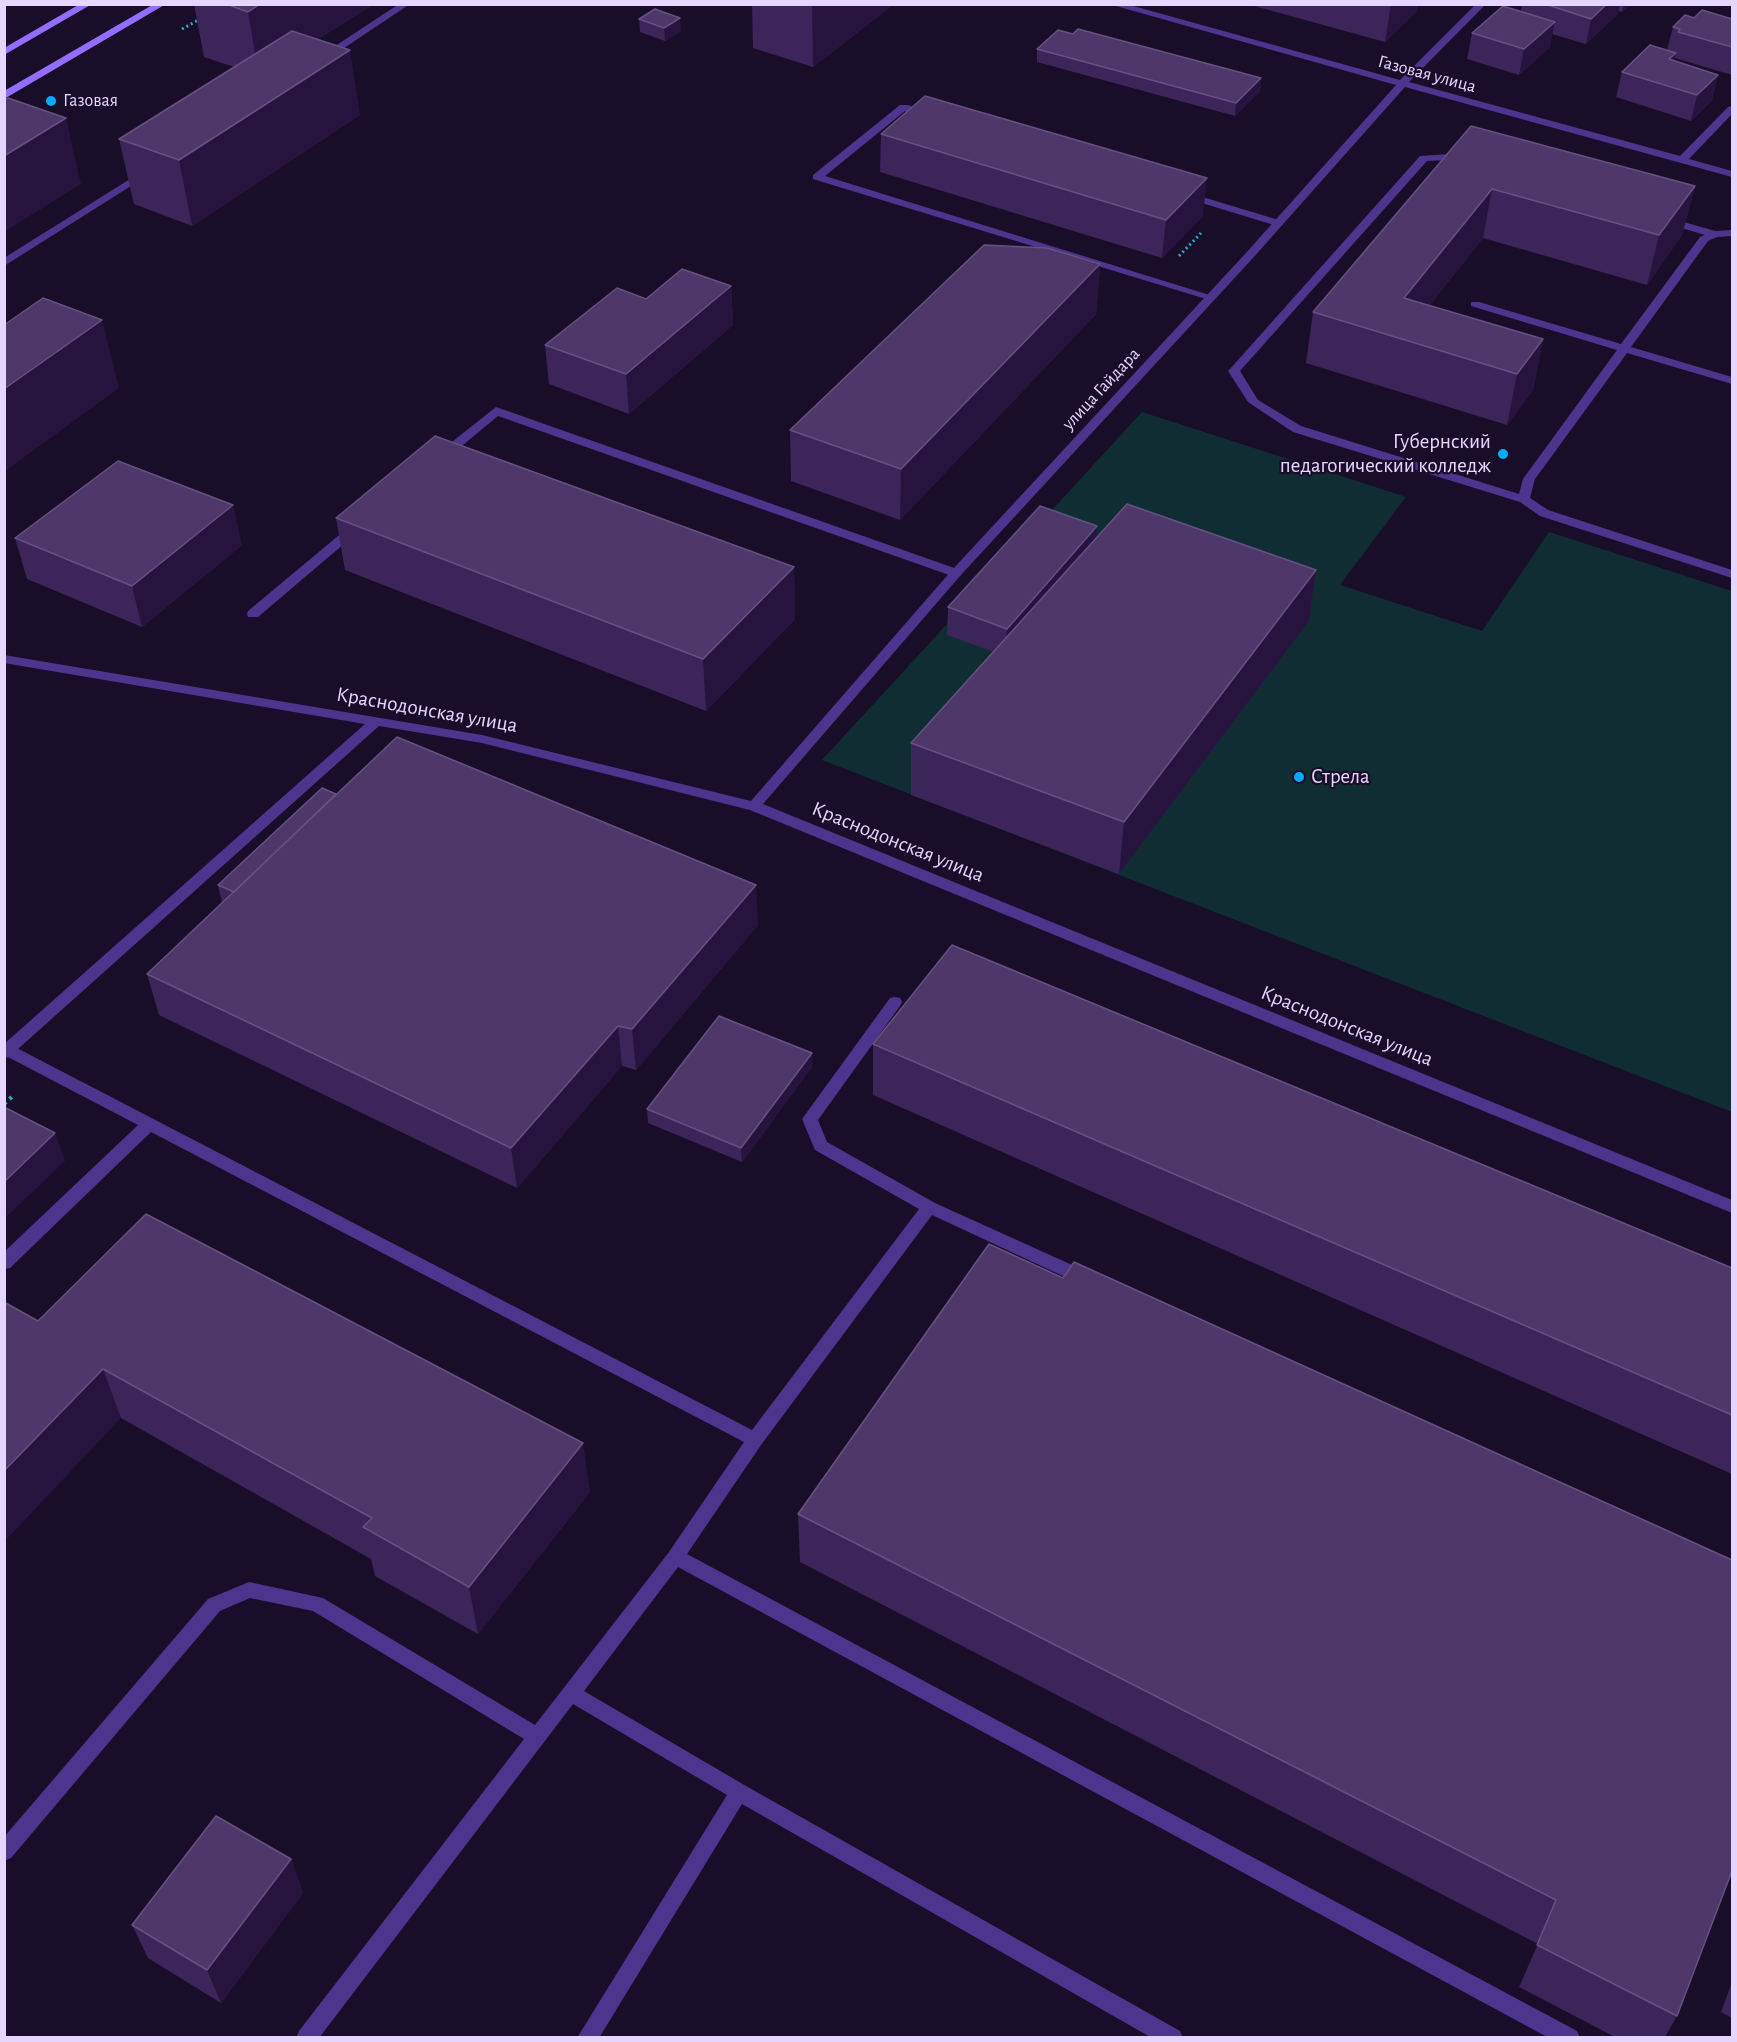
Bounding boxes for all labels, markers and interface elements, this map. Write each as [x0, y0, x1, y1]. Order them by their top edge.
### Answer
street label: Газовая улица [1376, 51, 1478, 97]
place label: Газовая [63, 90, 118, 112]
marker: Газовая [44, 94, 58, 108]
street label: улица Гайдара [1058, 343, 1144, 435]
place label: Губернский педагогический колледж [1280, 429, 1491, 479]
marker: Губернский педагогический колледж [1496, 447, 1510, 461]
street label: Краснодонская улица [334, 682, 520, 738]
place label: Стрела [1311, 764, 1370, 790]
marker: Стрела [1292, 770, 1306, 784]
street label: Краснодонская улица [808, 796, 988, 888]
street label: Краснодонская улица [1257, 980, 1437, 1072]

